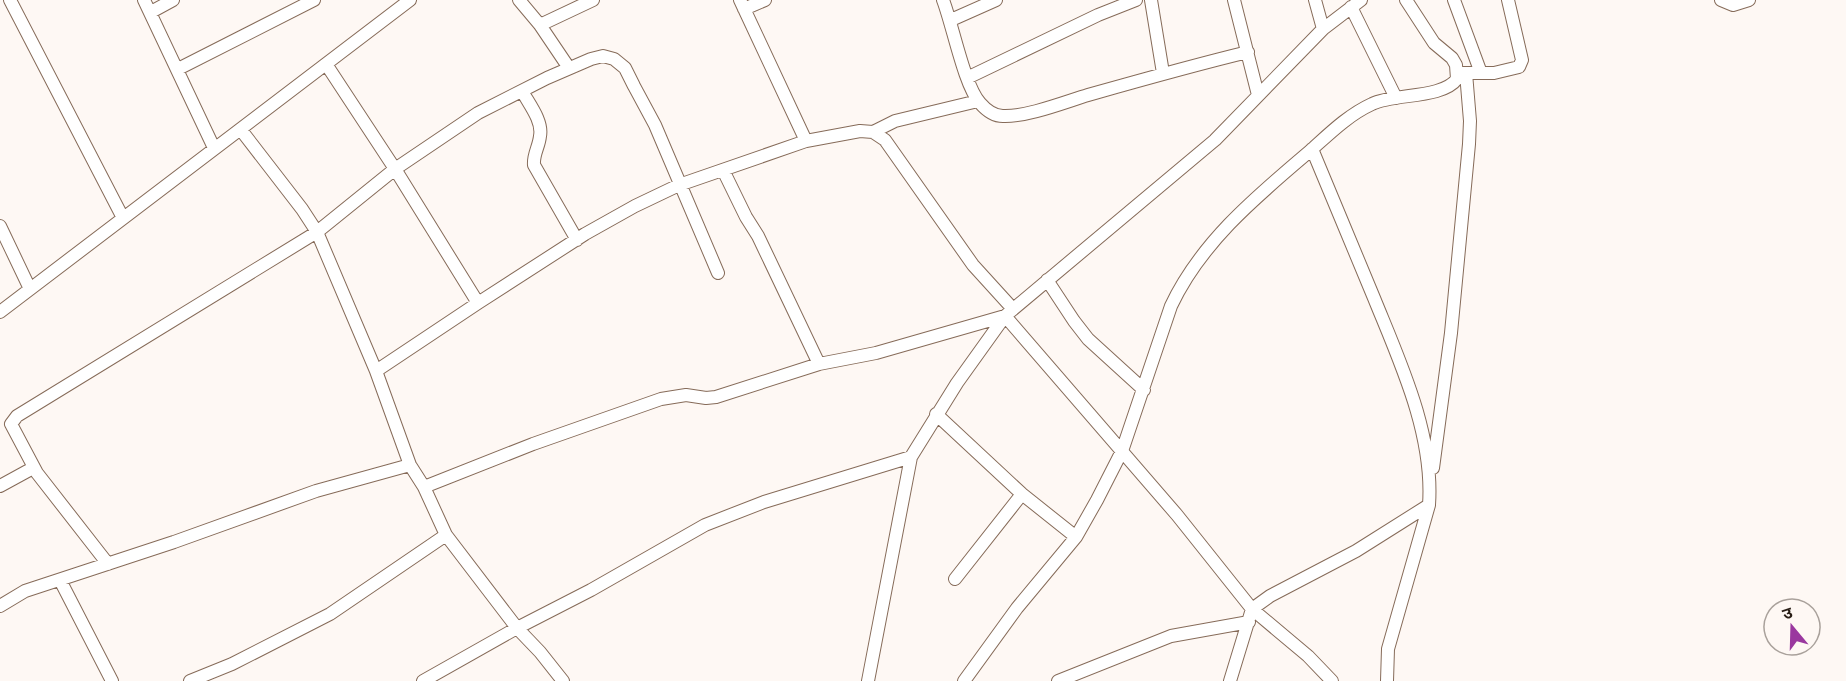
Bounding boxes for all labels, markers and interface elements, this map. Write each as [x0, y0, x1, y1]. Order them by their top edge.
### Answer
north arrow [1762, 597, 1822, 657]
text: उ [1780, 603, 1795, 624]

